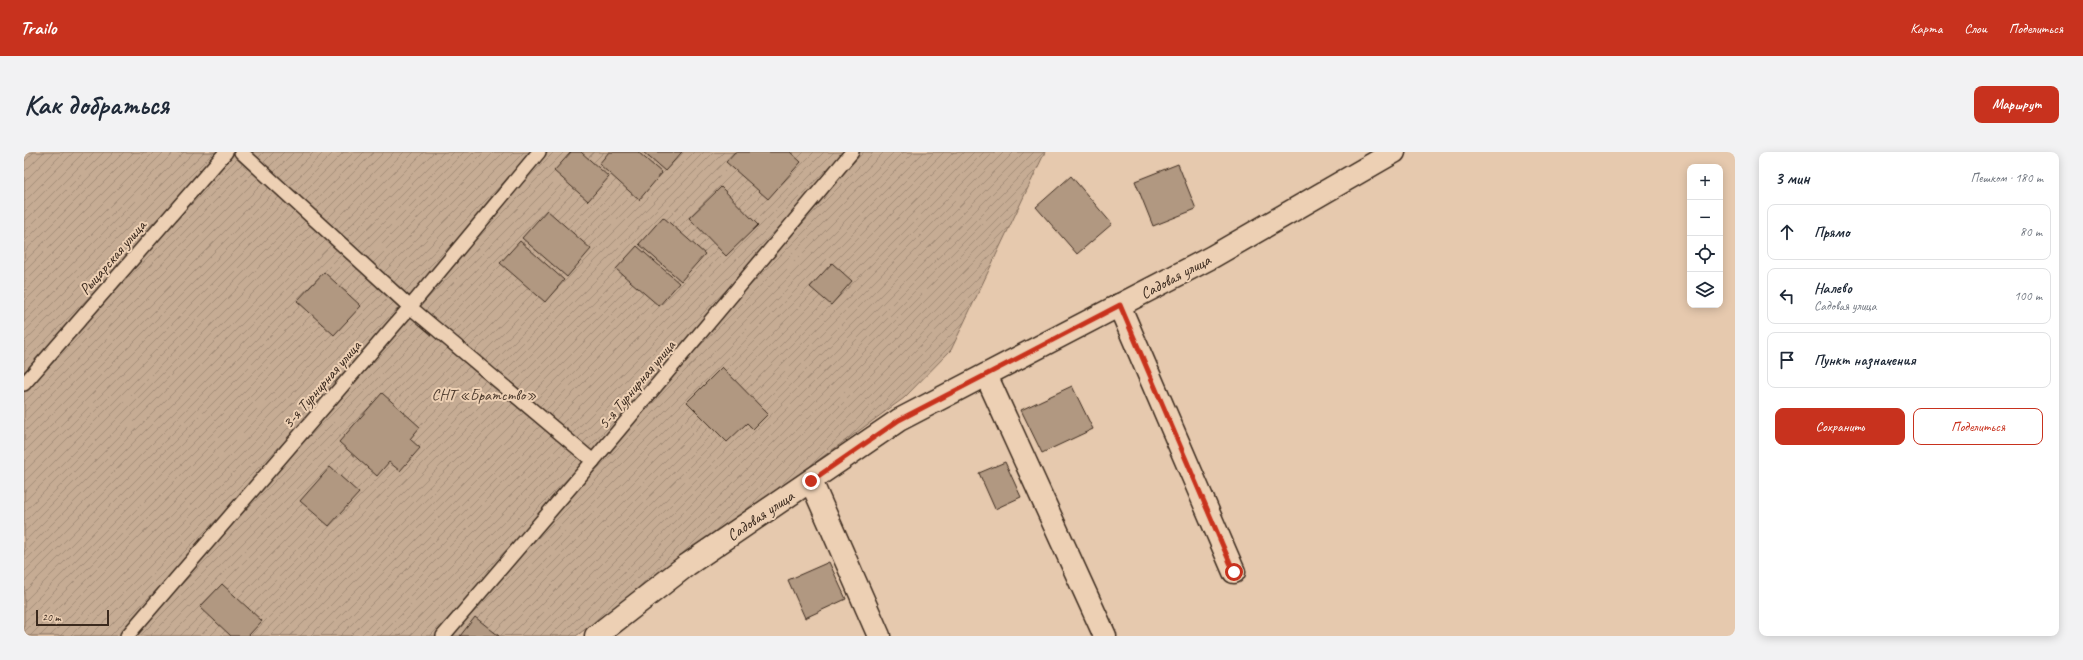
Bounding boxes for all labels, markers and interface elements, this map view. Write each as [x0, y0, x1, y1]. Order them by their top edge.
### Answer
text: Trailo [20, 16, 56, 40]
text: Карта [1910, 20, 1942, 37]
text: Слои [1964, 20, 1987, 37]
text: Поделиться [2009, 20, 2063, 37]
button: Маршрут [1974, 86, 2059, 123]
text: Как добраться [24, 87, 169, 122]
map controls [1687, 164, 1723, 308]
button: + [1687, 164, 1723, 200]
text: 3 мин [1775, 168, 1810, 189]
text: Пешком · 180 m [1970, 170, 2043, 186]
button: − [1687, 200, 1723, 236]
street label: Рыцарская улица [75, 215, 152, 299]
icon: ahead [1776, 221, 1798, 243]
text: Прямо [1814, 223, 1850, 242]
text: 80 m [2020, 224, 2042, 240]
button: locate [1687, 236, 1723, 272]
street label: Садовая улица [1137, 250, 1215, 304]
button: layers [1687, 272, 1723, 308]
text: Налево [1814, 279, 1852, 298]
icon: left [1776, 285, 1798, 307]
text: 100 m [2014, 288, 2042, 304]
text: Садовая улица [1814, 298, 1876, 314]
street label: 3-я Турнирная улица [278, 335, 366, 433]
street label: 5-я Турнирная улица [594, 335, 681, 433]
icon: arrive [1776, 349, 1798, 371]
text: Пункт назначения [1814, 351, 1916, 370]
park label: СНТ «Братство» [432, 385, 536, 405]
button: Сохранить [1775, 408, 1905, 445]
button: Поделиться [1913, 408, 2043, 445]
route end [802, 472, 820, 490]
street label: Садовая улица [723, 486, 799, 546]
route start [1225, 563, 1243, 581]
scale bar [36, 608, 109, 627]
text: 20 m [42, 610, 61, 624]

